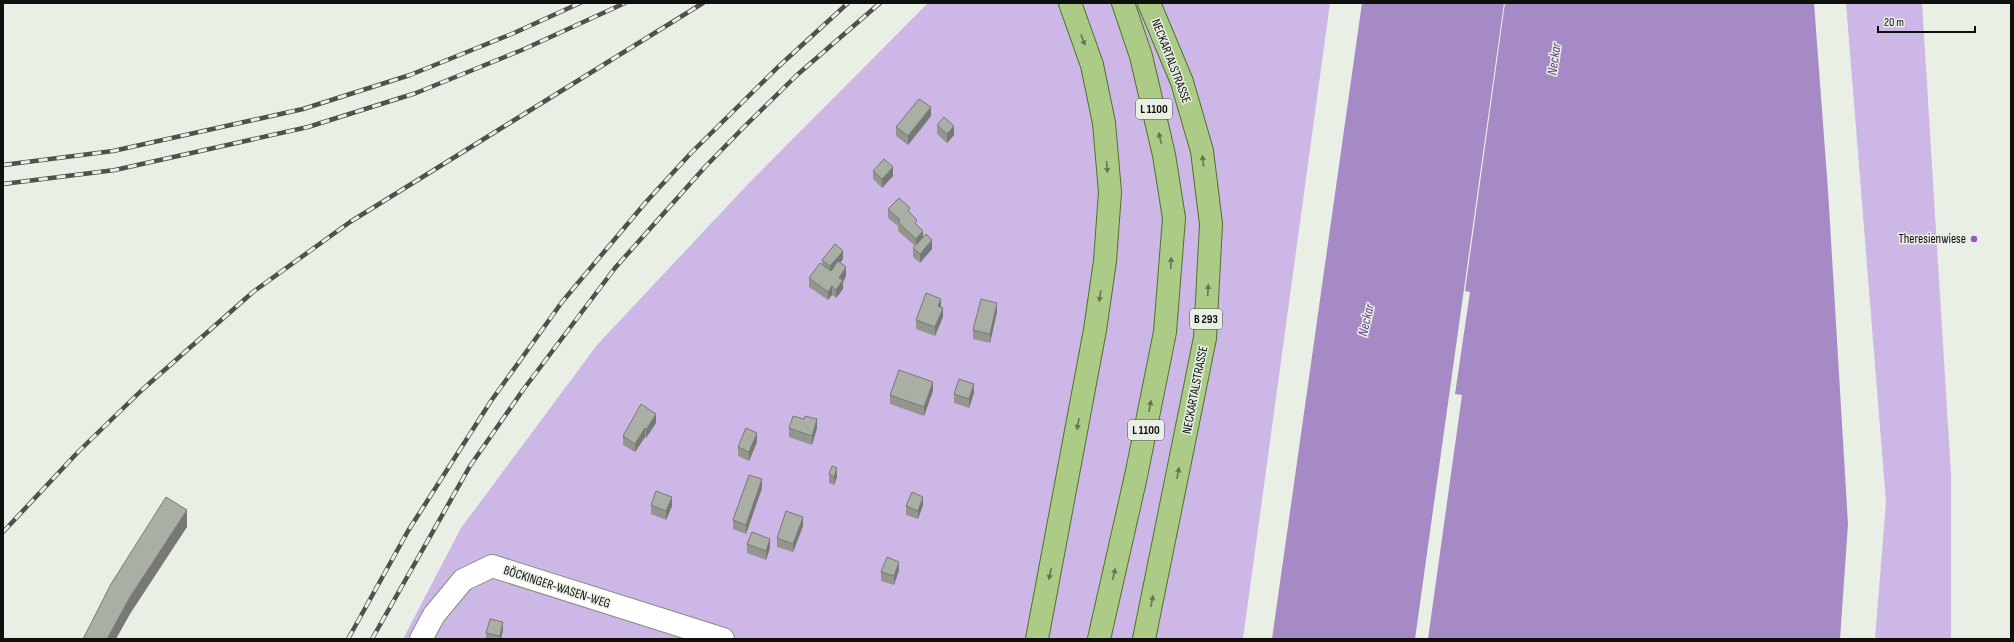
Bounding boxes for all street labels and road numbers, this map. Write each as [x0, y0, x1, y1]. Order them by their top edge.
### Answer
street label: NECKARTALSTRASSE [1148, 17, 1194, 105]
road number: L 1100 [1136, 99, 1172, 119]
road number: B 293 [1190, 309, 1222, 329]
street label: NECKARTALSTRASSE [1179, 345, 1211, 435]
road number: L 1100 [1128, 420, 1164, 440]
street label: BÖCKINGER-WASEN-WEG [502, 561, 613, 612]

